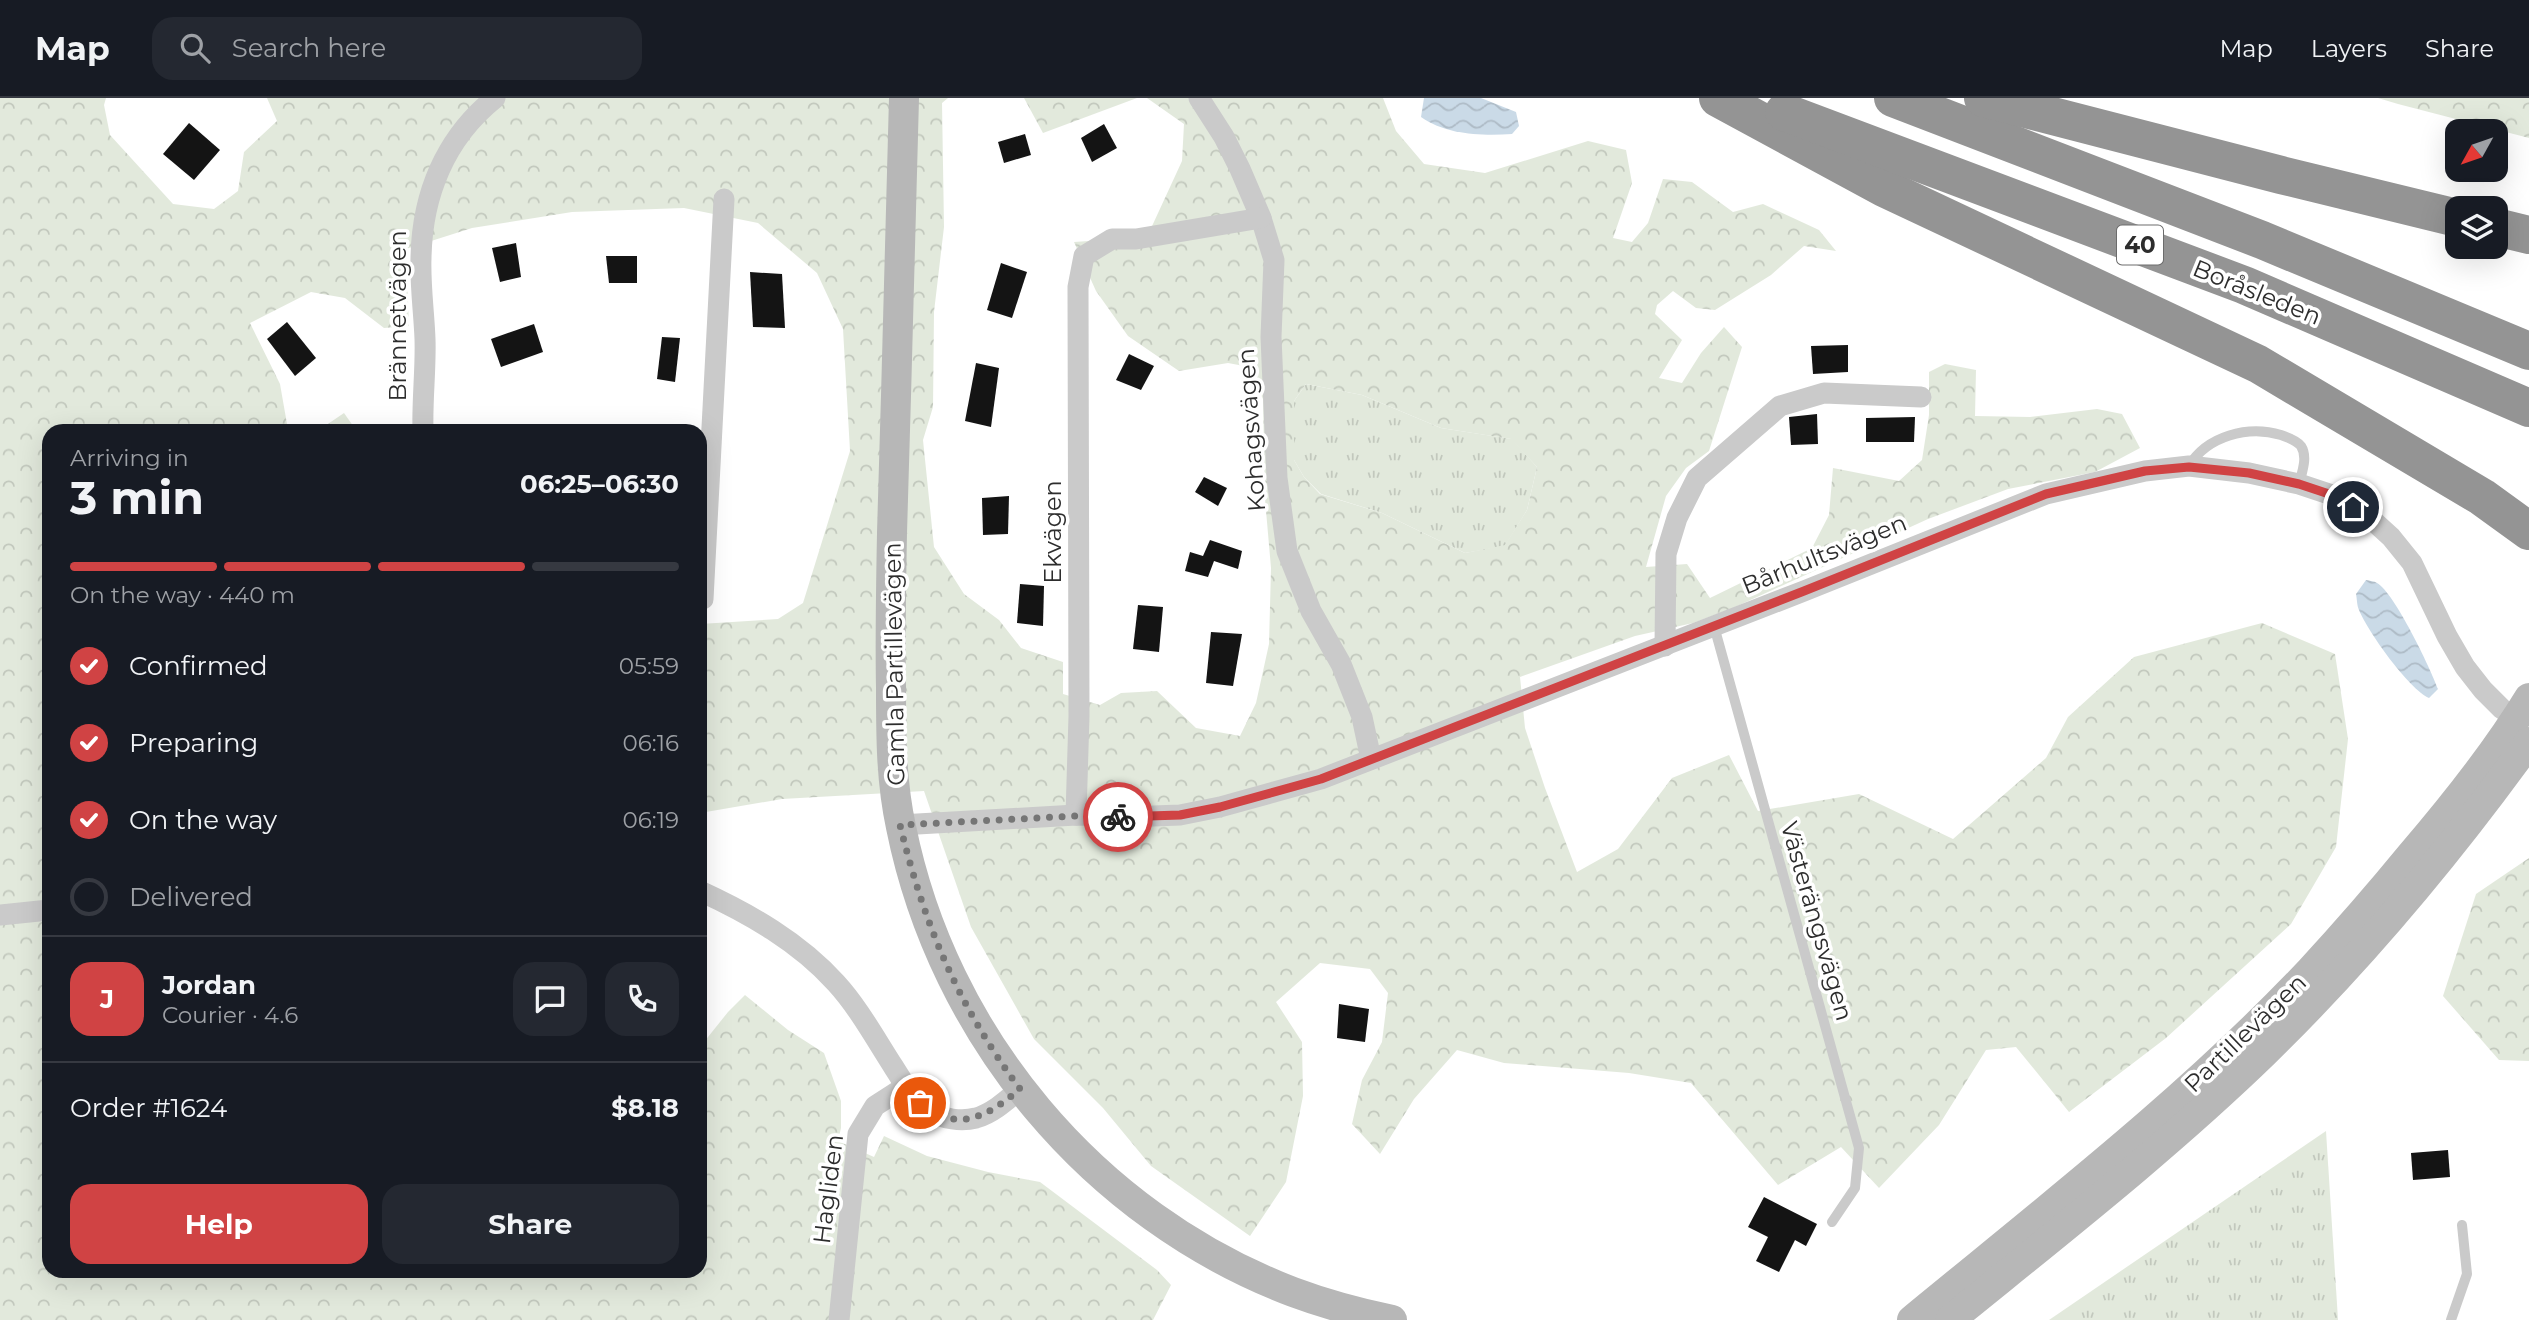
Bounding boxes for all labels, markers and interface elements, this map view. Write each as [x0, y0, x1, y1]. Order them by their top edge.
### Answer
search box [152, 17, 642, 80]
text: Map [35, 28, 110, 68]
icon: search [176, 29, 214, 67]
text: Search here [232, 32, 386, 64]
text: Map [2219, 34, 2273, 63]
text: Layers [2311, 34, 2387, 63]
text: Share [2425, 34, 2494, 63]
north arrow [2445, 119, 2508, 182]
map controls [2445, 119, 2508, 259]
button: layers [2445, 196, 2508, 259]
road number: 40 [2117, 226, 2163, 264]
street label: Brännetvägen [383, 230, 412, 402]
street label: Boråsleden [2189, 253, 2325, 331]
street label: Kohagsvägen [1231, 347, 1271, 513]
text: Arriving in [70, 444, 189, 472]
text: 06:25–06:30 [520, 468, 679, 500]
text: 3 min [70, 469, 204, 526]
pin [2323, 477, 2383, 537]
street label: Ekvägen [1038, 480, 1067, 584]
icon: home [2334, 488, 2372, 526]
street label: Bårhultsvägen [1737, 508, 1911, 600]
street label: Gamla Partillevägen [877, 542, 911, 786]
text: On the way · 440 m [70, 581, 295, 609]
icon: check [70, 647, 108, 685]
text: Confirmed [129, 650, 268, 682]
text: 05:59 [619, 652, 679, 680]
icon: check [70, 724, 108, 762]
text: Preparing [129, 727, 258, 759]
text: 06:16 [623, 729, 679, 757]
courier [1083, 782, 1153, 852]
icon: bike [1099, 798, 1137, 836]
icon: check [70, 801, 108, 839]
text: On the way [129, 804, 277, 836]
text: 06:19 [623, 806, 679, 834]
street label: Västerängsvägen [1775, 818, 1859, 1024]
text: Delivered [129, 881, 253, 913]
button: chat [513, 962, 587, 1036]
button: phone [605, 962, 679, 1036]
street label: Partillevägen [2178, 968, 2312, 1098]
text: Jordan [162, 969, 256, 1001]
text: J [100, 983, 114, 1015]
text: Courier · 4.6 [162, 1001, 298, 1029]
pin [890, 1073, 950, 1133]
icon: bag [901, 1084, 939, 1122]
text: Order #1624 [70, 1092, 227, 1124]
text: $8.18 [611, 1092, 679, 1124]
street label: Hagliden [807, 1133, 849, 1245]
button: Help [70, 1184, 368, 1264]
button: Share [382, 1184, 679, 1264]

